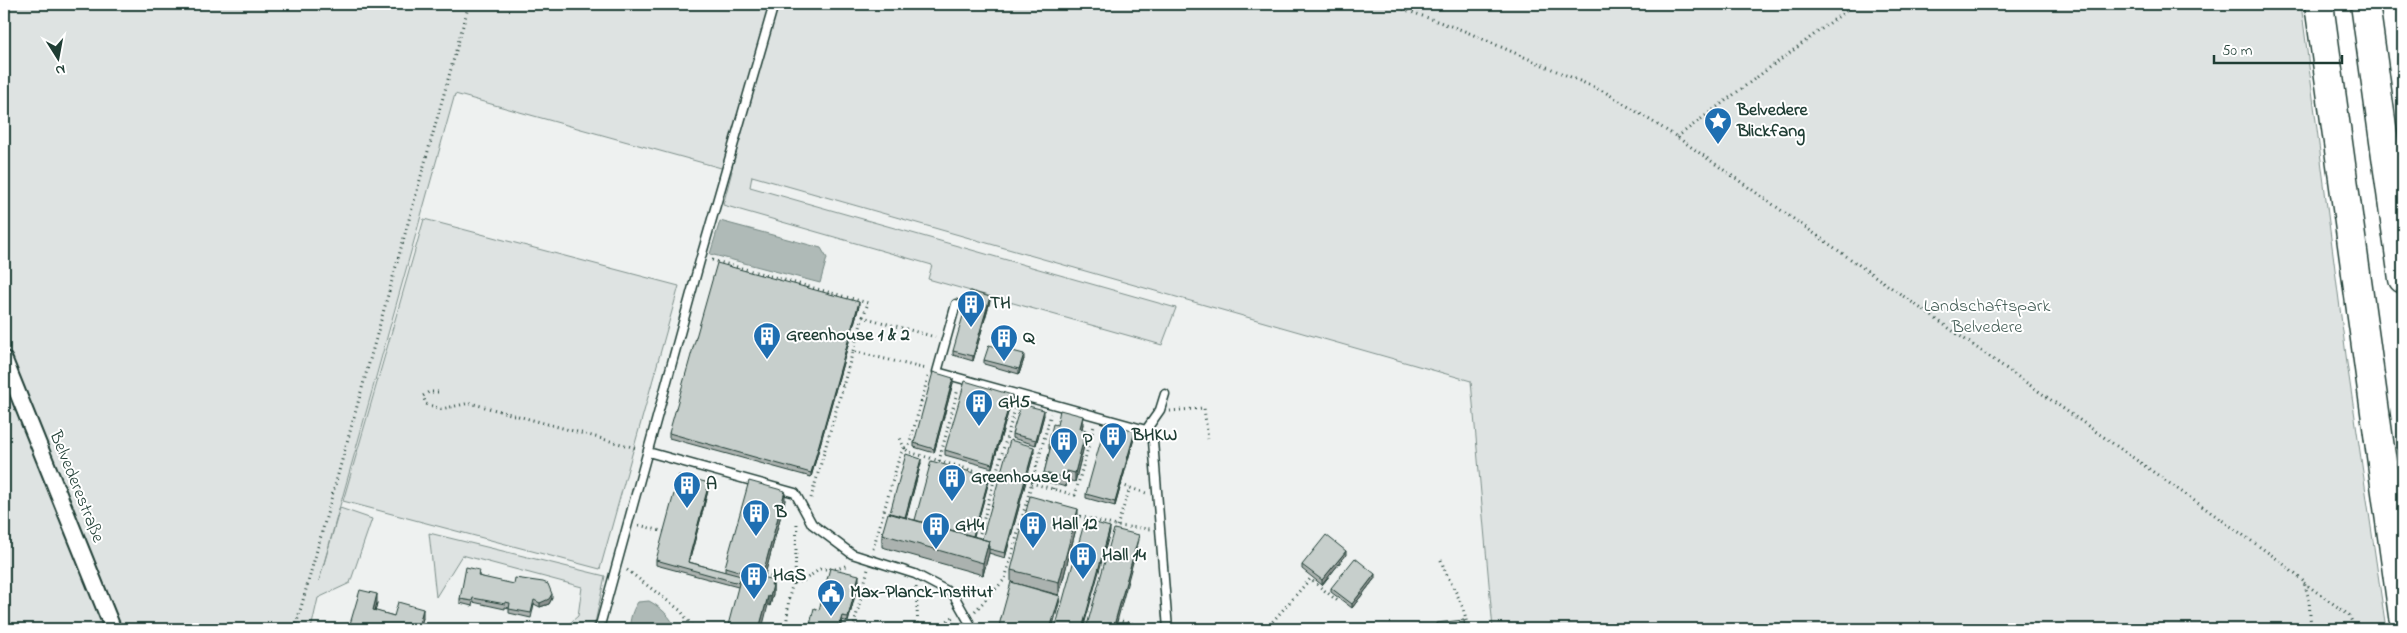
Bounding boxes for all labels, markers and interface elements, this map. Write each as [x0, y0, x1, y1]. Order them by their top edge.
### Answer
north arrow [32, 32, 82, 82]
scale bar [2214, 32, 2342, 64]
text: 50 m [2222, 40, 2253, 62]
text: N [54, 58, 67, 80]
place label: Belvedere Blickfang [1736, 98, 1809, 146]
place icon: Belvedere Blickfang [1703, 106, 1733, 145]
building icon: TH [956, 289, 986, 328]
place label: TH [990, 291, 1011, 317]
park label: Landschaftspark Belvedere [1924, 294, 2050, 341]
building icon: Greenhouse 1 & 2 [752, 321, 782, 360]
place label: Greenhouse 1 & 2 [786, 323, 910, 349]
building icon: Q [989, 323, 1019, 362]
place label: Q [1023, 325, 1036, 351]
building icon: GH5 [964, 388, 994, 427]
place label: GH5 [998, 390, 1031, 416]
building icon: BHKW [1098, 421, 1128, 460]
place label: BHKW [1131, 423, 1177, 449]
street label: Belvederestraße [41, 426, 111, 548]
building icon: P [1049, 426, 1079, 465]
place label: P [1083, 428, 1093, 454]
building icon: Greenhouse 4 [937, 463, 967, 502]
place label: Greenhouse 4 [971, 465, 1071, 491]
building icon: A [672, 470, 702, 509]
place label: A [706, 472, 717, 498]
building icon: B [741, 498, 771, 537]
place label: B [774, 500, 787, 526]
building icon: Hall 12 [1018, 510, 1048, 549]
building icon: GH4 [921, 511, 951, 550]
place label: Hall 12 [1052, 512, 1097, 538]
place label: GH4 [955, 513, 985, 539]
building icon: Hall 14 [1068, 541, 1098, 580]
place label: Hall 14 [1102, 543, 1146, 569]
building icon: HGS [739, 561, 769, 600]
place label: HGS [773, 563, 807, 589]
public building icon: Max-Planck-Institut [816, 578, 846, 617]
place label: Max-Planck-Institut [850, 580, 994, 606]

